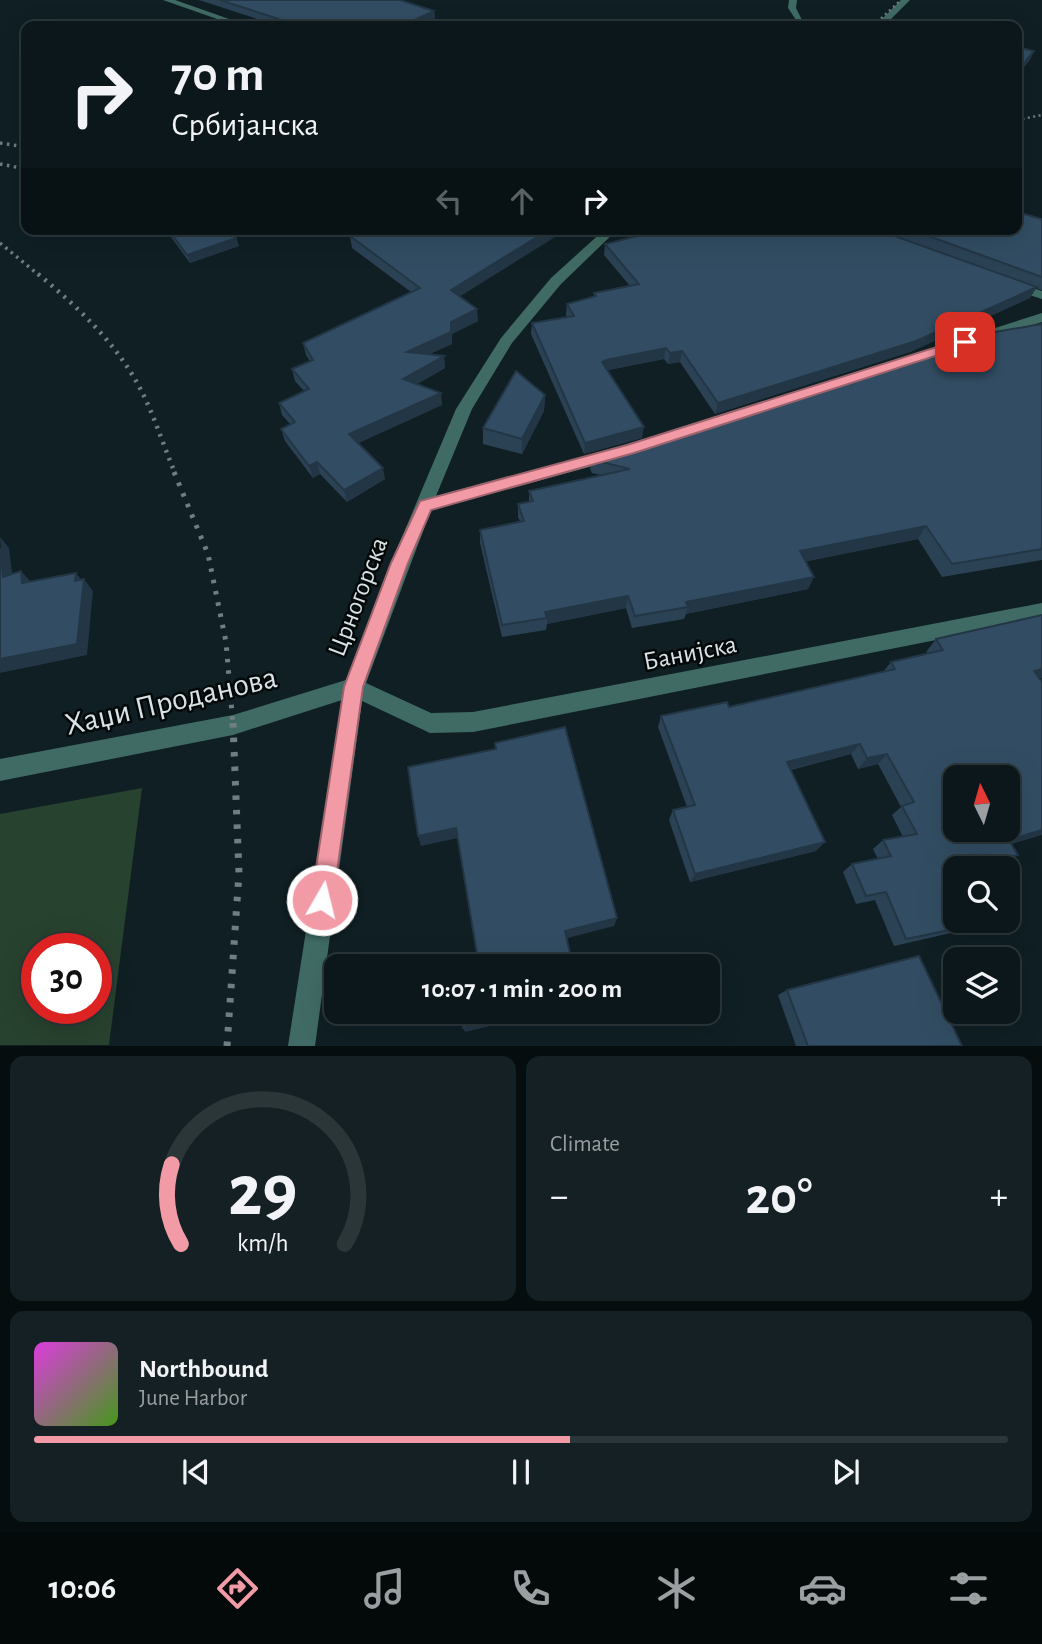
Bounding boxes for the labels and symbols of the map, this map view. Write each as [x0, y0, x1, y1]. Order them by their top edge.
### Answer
pin [935, 312, 995, 372]
street label: Црногорска [323, 534, 393, 660]
street label: Банијска [641, 631, 739, 675]
street label: Хаџи Проданова [62, 661, 280, 741]
north arrow [943, 765, 1020, 842]
position arrow [285, 863, 359, 937]
speed limit sign: 30 [21, 933, 112, 1024]

